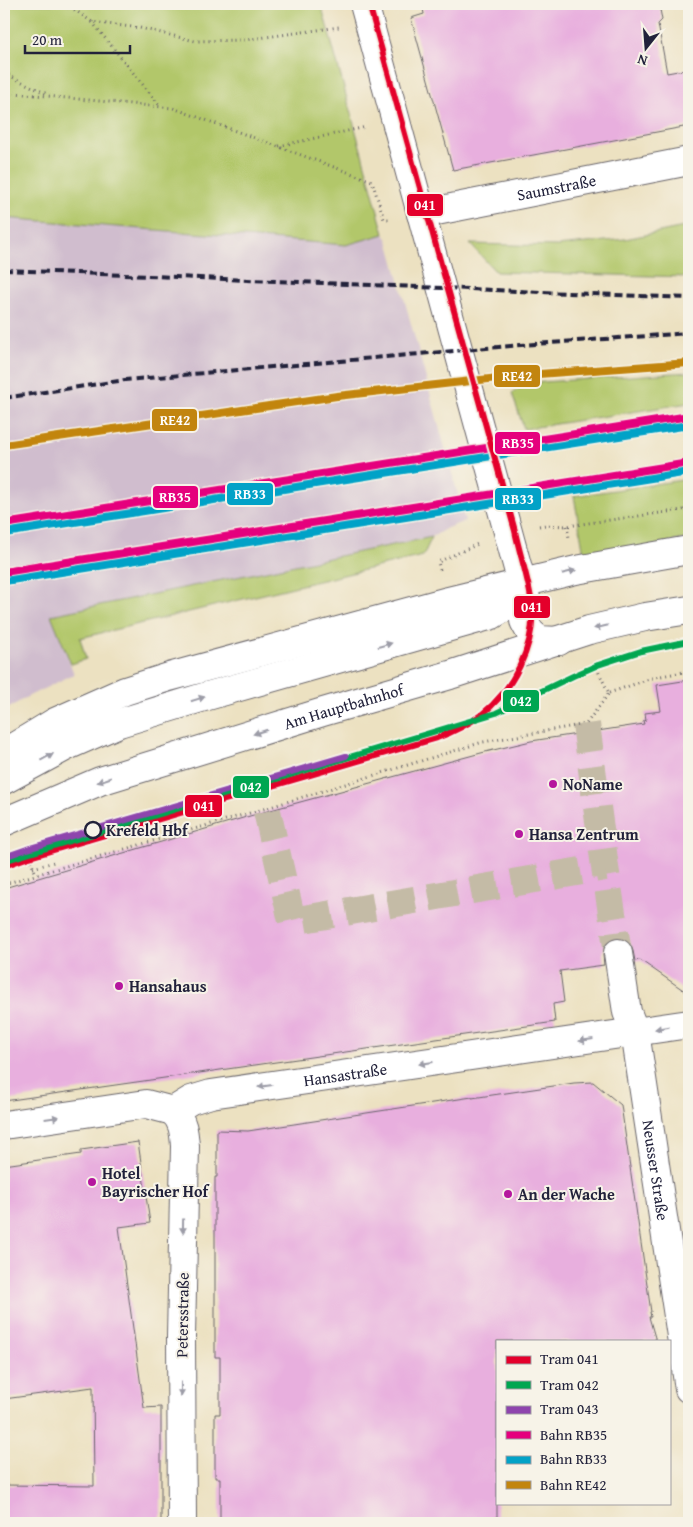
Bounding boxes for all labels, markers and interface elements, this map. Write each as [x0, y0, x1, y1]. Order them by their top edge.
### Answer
scale bar [25, 22, 130, 54]
north arrow [620, 22, 670, 72]
text: 20 m [32, 29, 63, 50]
text: N [634, 49, 650, 71]
street label: Saumstraße [515, 168, 598, 207]
line badge: 041 [406, 193, 444, 217]
text: 041 [414, 195, 436, 215]
line badge: RE42 [493, 364, 541, 388]
text: RE42 [502, 366, 532, 386]
line badge: RE42 [151, 408, 198, 432]
text: RE42 [160, 410, 190, 430]
line badge: RB35 [494, 431, 541, 455]
text: RB35 [502, 433, 534, 453]
line badge: RB33 [226, 482, 274, 506]
text: RB33 [234, 484, 266, 504]
line badge: RB35 [152, 485, 199, 509]
text: RB35 [159, 487, 191, 507]
line badge: RB33 [494, 487, 542, 511]
text: RB33 [502, 489, 534, 509]
one-way arrow [561, 568, 576, 576]
line badge: 041 [513, 595, 551, 619]
text: 041 [521, 597, 543, 617]
one-way arrow [594, 623, 609, 631]
one-way arrow [378, 641, 393, 649]
street label: Am Hauptbahnhof [281, 677, 408, 735]
line badge: 042 [502, 689, 540, 713]
text: 042 [510, 691, 532, 711]
one-way arrow [191, 694, 206, 702]
one-way arrow [252, 728, 267, 736]
one-way arrow [40, 753, 54, 761]
place label: NoName [563, 772, 623, 796]
line badge: 042 [232, 775, 270, 799]
one-way arrow [97, 777, 112, 784]
text: 042 [240, 777, 262, 797]
marker: NoName [547, 778, 559, 790]
line badge: 041 [184, 794, 223, 818]
text: 041 [193, 796, 215, 816]
place label: Krefeld Hbf [106, 818, 190, 842]
marker: Krefeld Hbf [84, 821, 102, 839]
place label: Hansa Zentrum [529, 822, 639, 846]
marker: Hansa Zentrum [513, 828, 525, 840]
place label: Hansahaus [129, 974, 207, 998]
marker: Hansahaus [113, 980, 125, 992]
one-way arrow [654, 1025, 670, 1033]
one-way arrow [578, 1036, 594, 1044]
street label: Hansastraße [302, 1056, 388, 1092]
one-way arrow [417, 1059, 433, 1067]
one-way arrow [256, 1083, 272, 1091]
one-way arrow [44, 1113, 60, 1121]
street label: Neusser Straße [636, 1118, 675, 1222]
place label: Hotel Bayrischer Hof [102, 1161, 210, 1203]
marker: Hotel Bayrischer Hof [86, 1176, 98, 1188]
place label: An der Wache [518, 1182, 615, 1206]
marker: An der Wache [502, 1188, 514, 1200]
one-way arrow [179, 1218, 187, 1234]
street label: Petersstraße [169, 1272, 195, 1358]
legend [496, 1340, 670, 1504]
text: Tram 041 [540, 1348, 599, 1369]
text: Tram 042 [540, 1374, 599, 1395]
one-way arrow [177, 1381, 185, 1397]
text: Tram 043 [540, 1398, 599, 1419]
text: Bahn RB35 [540, 1424, 607, 1445]
text: Bahn RB33 [540, 1448, 607, 1469]
text: Bahn RE42 [540, 1474, 606, 1495]

